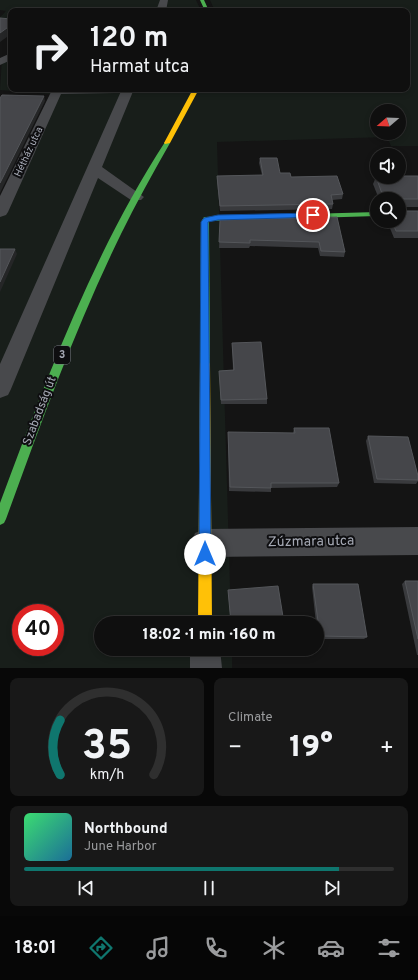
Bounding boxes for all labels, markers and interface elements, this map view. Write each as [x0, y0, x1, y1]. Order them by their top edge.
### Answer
text: 120 m [90, 21, 168, 57]
icon: right [24, 24, 76, 76]
text: Harmat utca [90, 56, 189, 79]
north arrow [370, 104, 406, 140]
map controls [370, 104, 406, 228]
street label: Hétház utca [12, 125, 46, 179]
button: sound [370, 148, 406, 184]
button: search [370, 192, 406, 228]
pin [296, 198, 330, 232]
icon: arrive [302, 204, 324, 226]
road number: 3 [54, 346, 70, 364]
street label: Szabadság út [20, 374, 60, 448]
position arrow [184, 533, 226, 575]
street label: Zúzmara utca [268, 533, 354, 551]
speed limit sign: 40 [12, 604, 64, 656]
text: 18:02 · 1 min · 160 m [143, 626, 275, 645]
text: Climate [228, 710, 273, 726]
text: 35 [82, 721, 132, 774]
text: 19° [289, 730, 333, 767]
text: − [228, 735, 242, 762]
text: + [380, 735, 394, 762]
text: km/h [90, 766, 124, 784]
text: Northbound [84, 820, 168, 839]
text: June Harbor [84, 839, 157, 855]
icon: previous [75, 877, 97, 899]
icon: pause [198, 877, 220, 899]
icon: next [321, 877, 343, 899]
icon: directions [87, 934, 115, 962]
icon: music [144, 934, 172, 962]
icon: phone [202, 934, 230, 962]
icon: climate [260, 934, 288, 962]
icon: car [317, 934, 345, 962]
icon: filters [375, 934, 403, 962]
text: 18:01 [15, 937, 57, 960]

